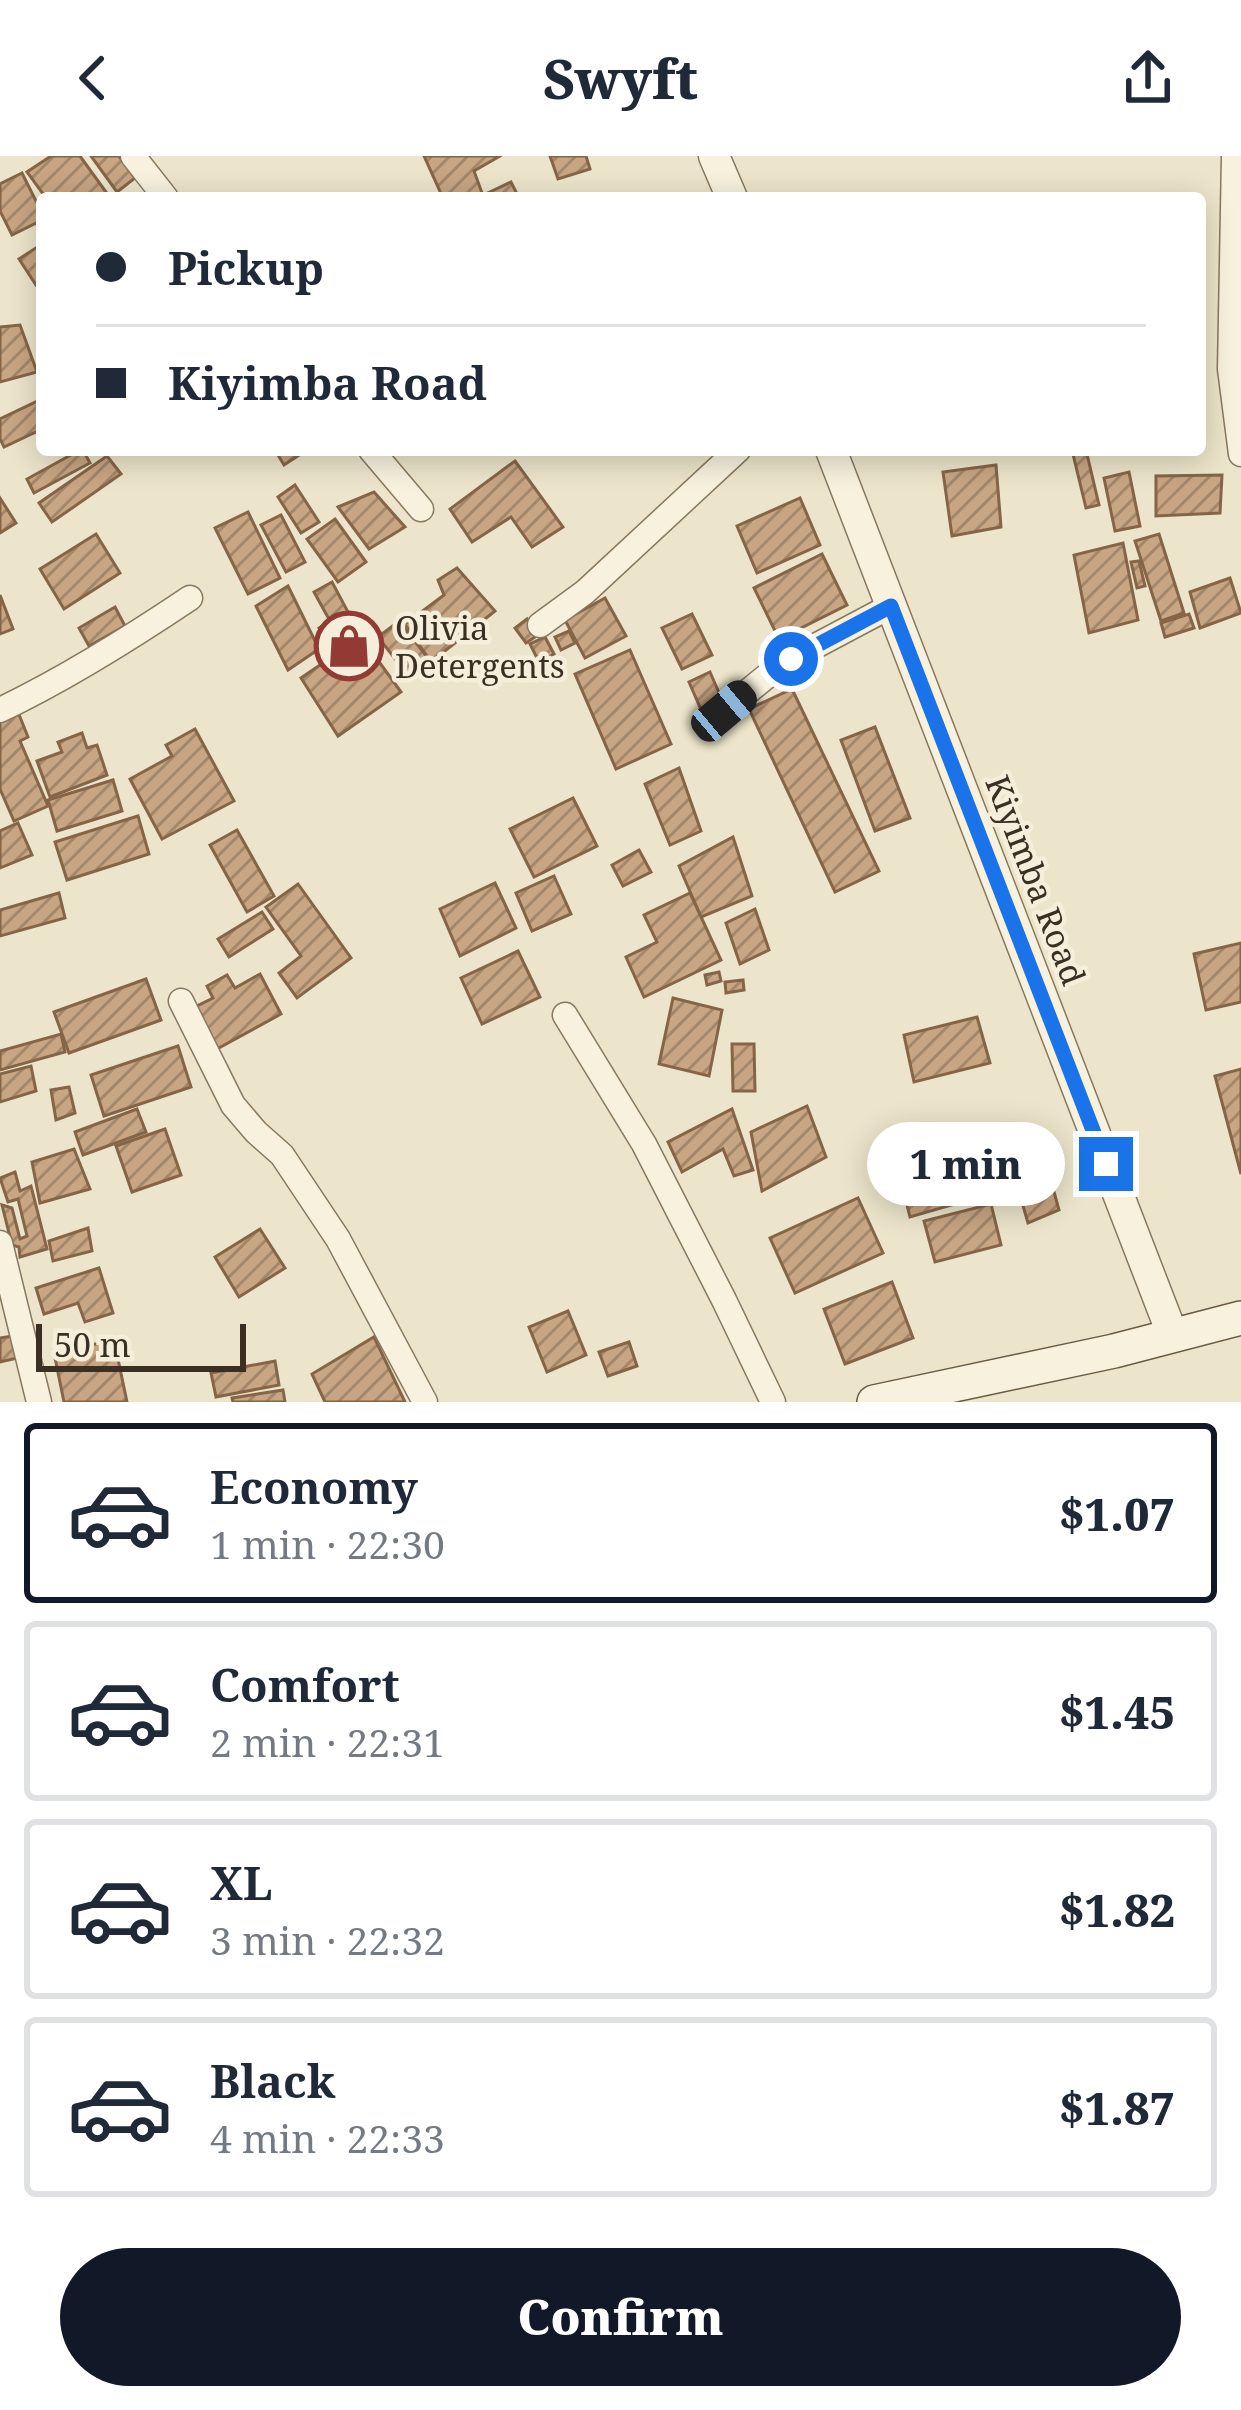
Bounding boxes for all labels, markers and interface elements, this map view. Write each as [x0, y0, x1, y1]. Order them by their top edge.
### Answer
text: Swyft [543, 41, 698, 115]
icon: back [60, 45, 126, 111]
icon: share [1115, 45, 1181, 111]
text: Pickup [168, 237, 324, 298]
text: Kiyimba Road [168, 352, 487, 413]
place label: Olivia Detergents [395, 605, 565, 688]
shop icon: Olivia Detergents [314, 611, 384, 681]
route start [764, 632, 818, 686]
car [685, 674, 763, 748]
street label: Kiyimba Road [975, 769, 1097, 991]
callout: 1 min [866, 1122, 1064, 1206]
text: 1 min [910, 1137, 1022, 1190]
route end [1079, 1137, 1133, 1191]
scale bar [36, 1318, 246, 1371]
text: 50 m [54, 1322, 131, 1367]
text: Economy [210, 1456, 418, 1517]
icon: car [66, 1459, 174, 1567]
text: $1.07 [1059, 1483, 1175, 1544]
text: 1 min · 22:30 [210, 1517, 445, 1570]
text: Comfort [210, 1654, 400, 1715]
icon: car [66, 1657, 174, 1765]
text: $1.45 [1059, 1681, 1175, 1742]
text: 2 min · 22:31 [210, 1715, 445, 1768]
text: XL [210, 1852, 272, 1913]
icon: car [66, 1855, 174, 1963]
text: $1.82 [1059, 1879, 1175, 1940]
text: 3 min · 22:32 [210, 1913, 445, 1966]
text: Black [210, 2050, 335, 2111]
icon: car [66, 2053, 174, 2161]
text: $1.87 [1059, 2077, 1175, 2138]
text: 4 min · 22:33 [210, 2111, 445, 2164]
button: Confirm [60, 2248, 1181, 2386]

